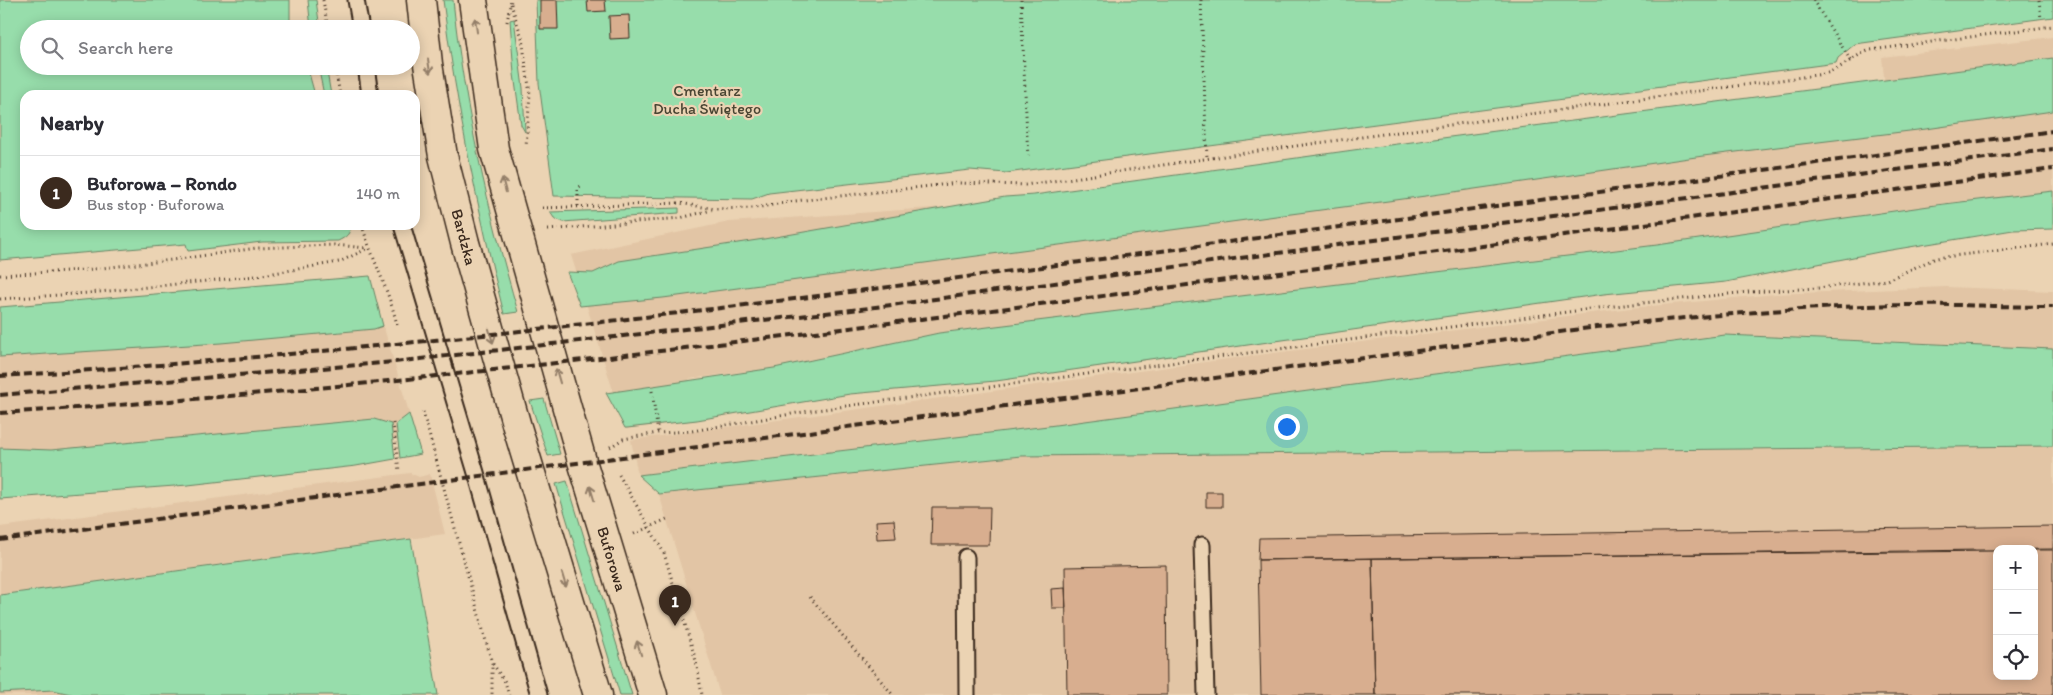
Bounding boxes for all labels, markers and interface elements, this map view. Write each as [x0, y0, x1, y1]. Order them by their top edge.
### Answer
one-way arrow [471, 18, 481, 34]
search box [20, 20, 420, 75]
icon: search [38, 34, 66, 62]
text: Search here [78, 36, 173, 59]
one-way arrow [424, 57, 434, 73]
park label: Cmentarz Ducha Świętego [653, 81, 761, 118]
text: Nearby [40, 110, 104, 135]
text: Buforowa – Rondo [87, 172, 237, 195]
one-way arrow [498, 178, 508, 194]
text: 1 [52, 184, 60, 203]
text: 140 m [356, 184, 400, 203]
text: Bus stop · Buforowa [87, 195, 224, 214]
street label: Bardzka [447, 207, 481, 267]
one-way arrow [487, 327, 497, 343]
one-way arrow [552, 368, 562, 384]
your location [1274, 414, 1300, 440]
one-way arrow [586, 485, 596, 501]
street label: Buforowa [593, 524, 631, 594]
map controls [1993, 545, 2038, 680]
button: + [1993, 545, 2038, 590]
one-way arrow [560, 572, 570, 588]
pin: 1 [659, 585, 691, 626]
button: − [1993, 590, 2038, 635]
button: locate [1993, 635, 2038, 680]
one-way arrow [633, 641, 643, 657]

